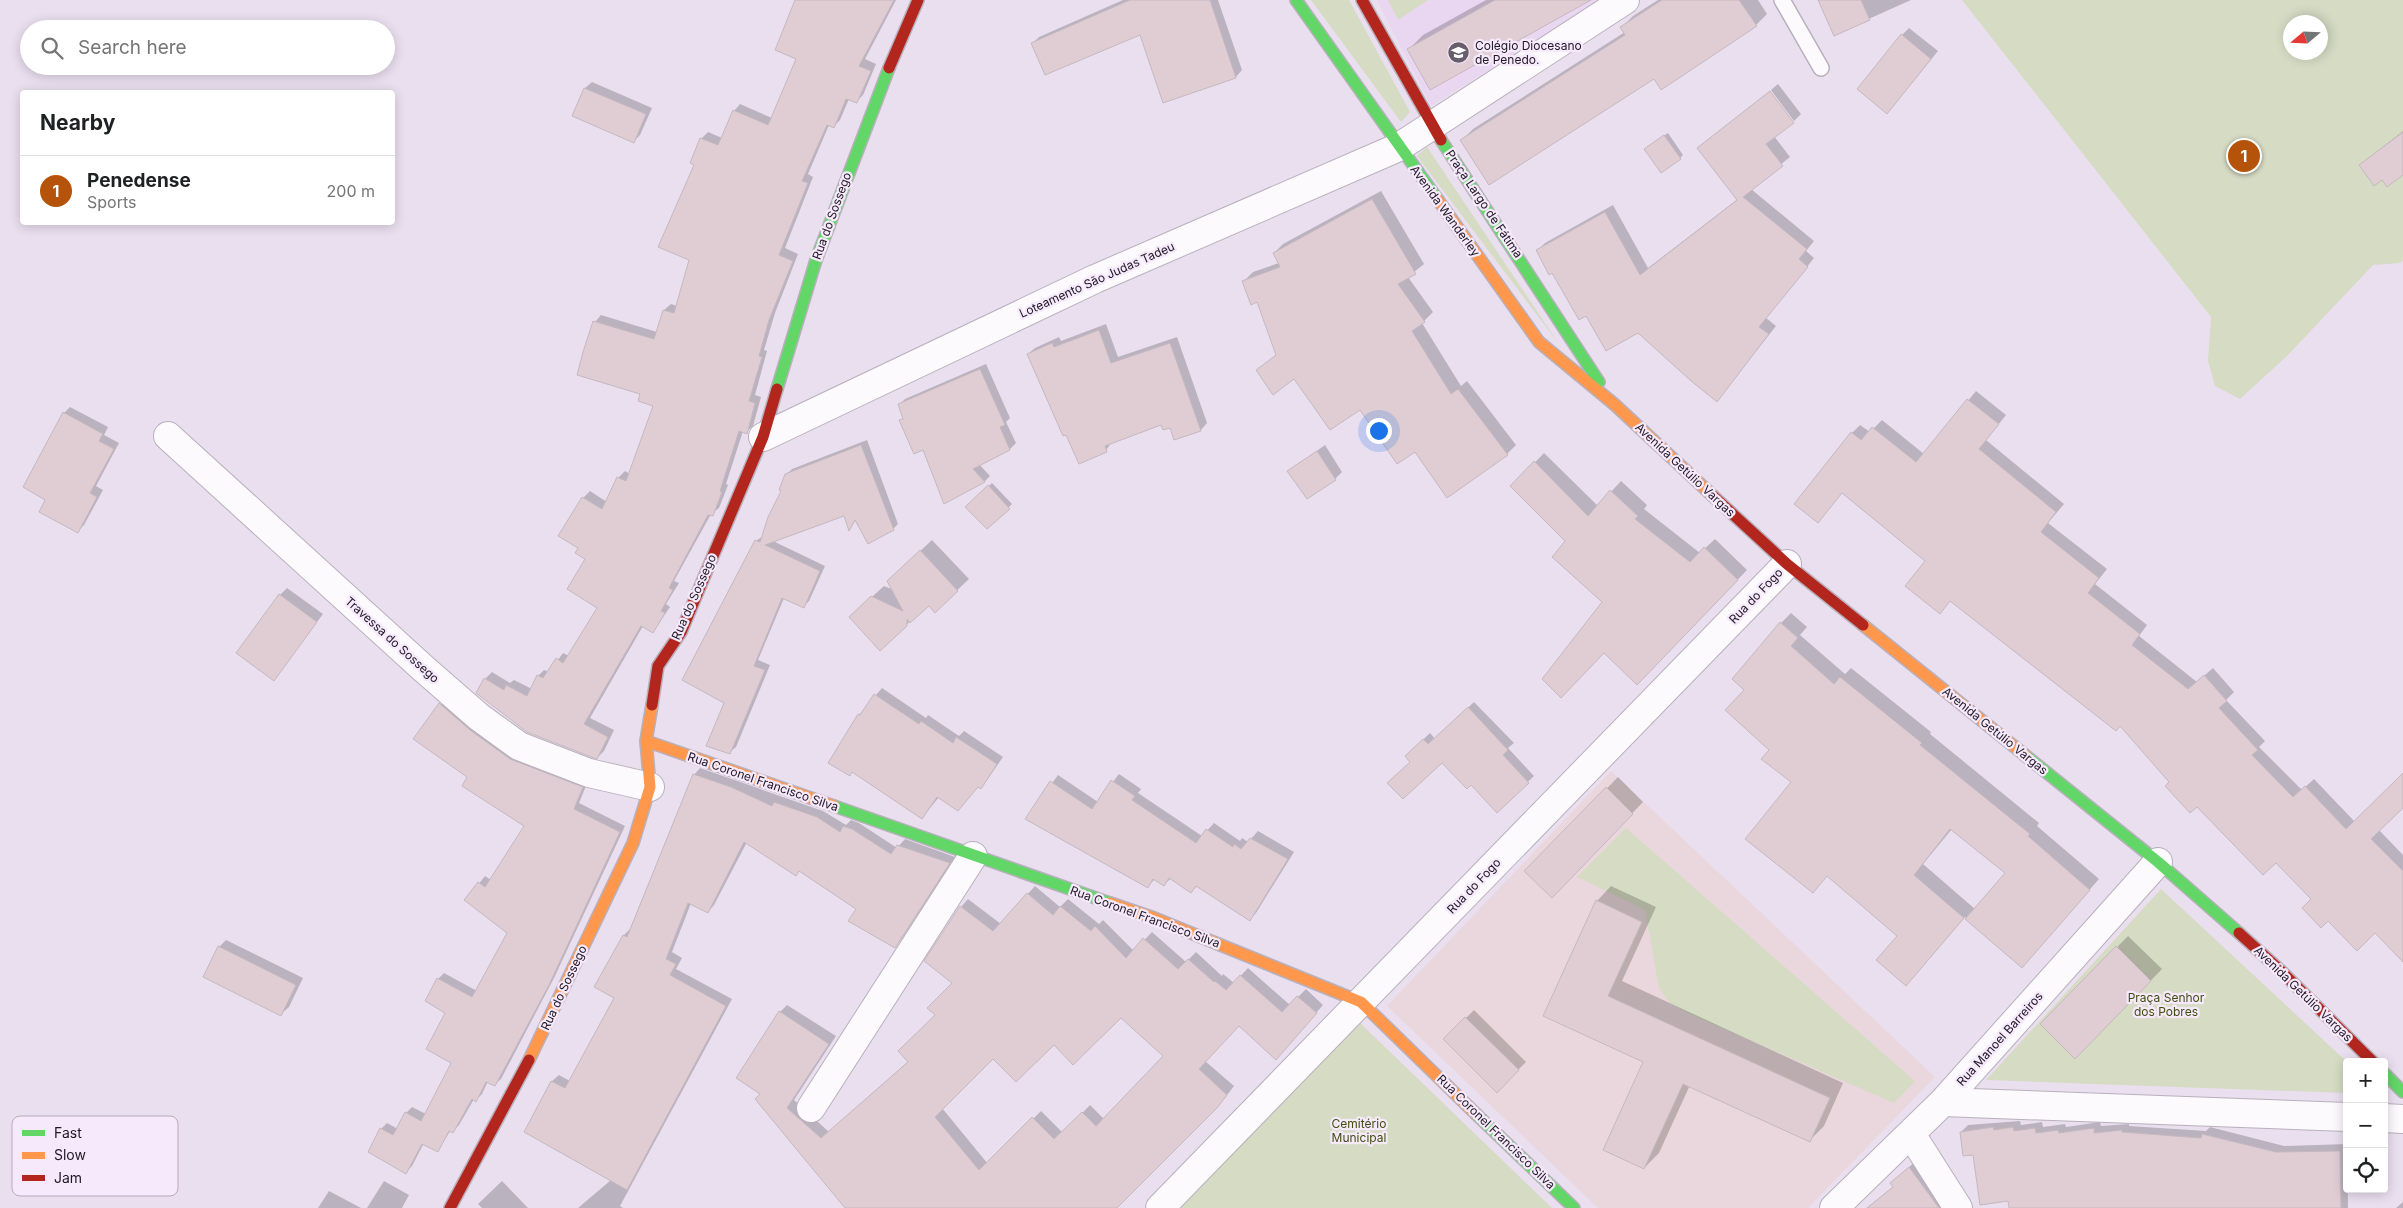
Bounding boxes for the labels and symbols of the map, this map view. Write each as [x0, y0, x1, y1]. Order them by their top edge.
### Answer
north arrow [2283, 15, 2328, 60]
place label: Colégio Diocesano de Penedo. [1475, 38, 1582, 67]
school or university icon: Colégio Diocesano de Penedo. [1447, 41, 1471, 65]
pin: 1 [2228, 137, 2260, 175]
street label: Praça Largo de Fátima [1443, 147, 1526, 261]
street label: Avenida Wanderley [1407, 162, 1484, 259]
street label: Rua do Sossego [809, 170, 854, 262]
street label: Loteamento São Judas Tadeu [1017, 238, 1177, 321]
your location [1366, 418, 1392, 444]
street label: Avenida Getúlio Vargas [1632, 419, 1738, 520]
street label: Rua do Sossego [668, 552, 719, 642]
street label: Rua do Fogo [1726, 565, 1786, 626]
street label: Travessa do Sossego [342, 593, 442, 686]
street label: Avenida Getúlio Vargas [1940, 684, 2051, 778]
street label: Rua Coronel Francisco Silva [686, 749, 840, 814]
street label: Rua do Fogo [1444, 855, 1504, 916]
street label: Rua Coronel Francisco Silva [1068, 882, 1222, 951]
street label: Rua do Sossego [537, 943, 590, 1033]
street label: Avenida Getúlio Vargas [2251, 943, 2356, 1045]
street label: Rua Manoel Barreiros [1953, 989, 2046, 1089]
park label: Praça Senhor dos Pobres [2128, 990, 2205, 1019]
street label: Rua Coronel Francisco Silva [1434, 1071, 1559, 1192]
legend [12, 1116, 178, 1196]
park label: Cemitério Municipal [1332, 1116, 1386, 1145]
text: Fast [54, 1124, 82, 1141]
text: Slow [54, 1146, 86, 1163]
text: Jam [54, 1169, 82, 1186]

